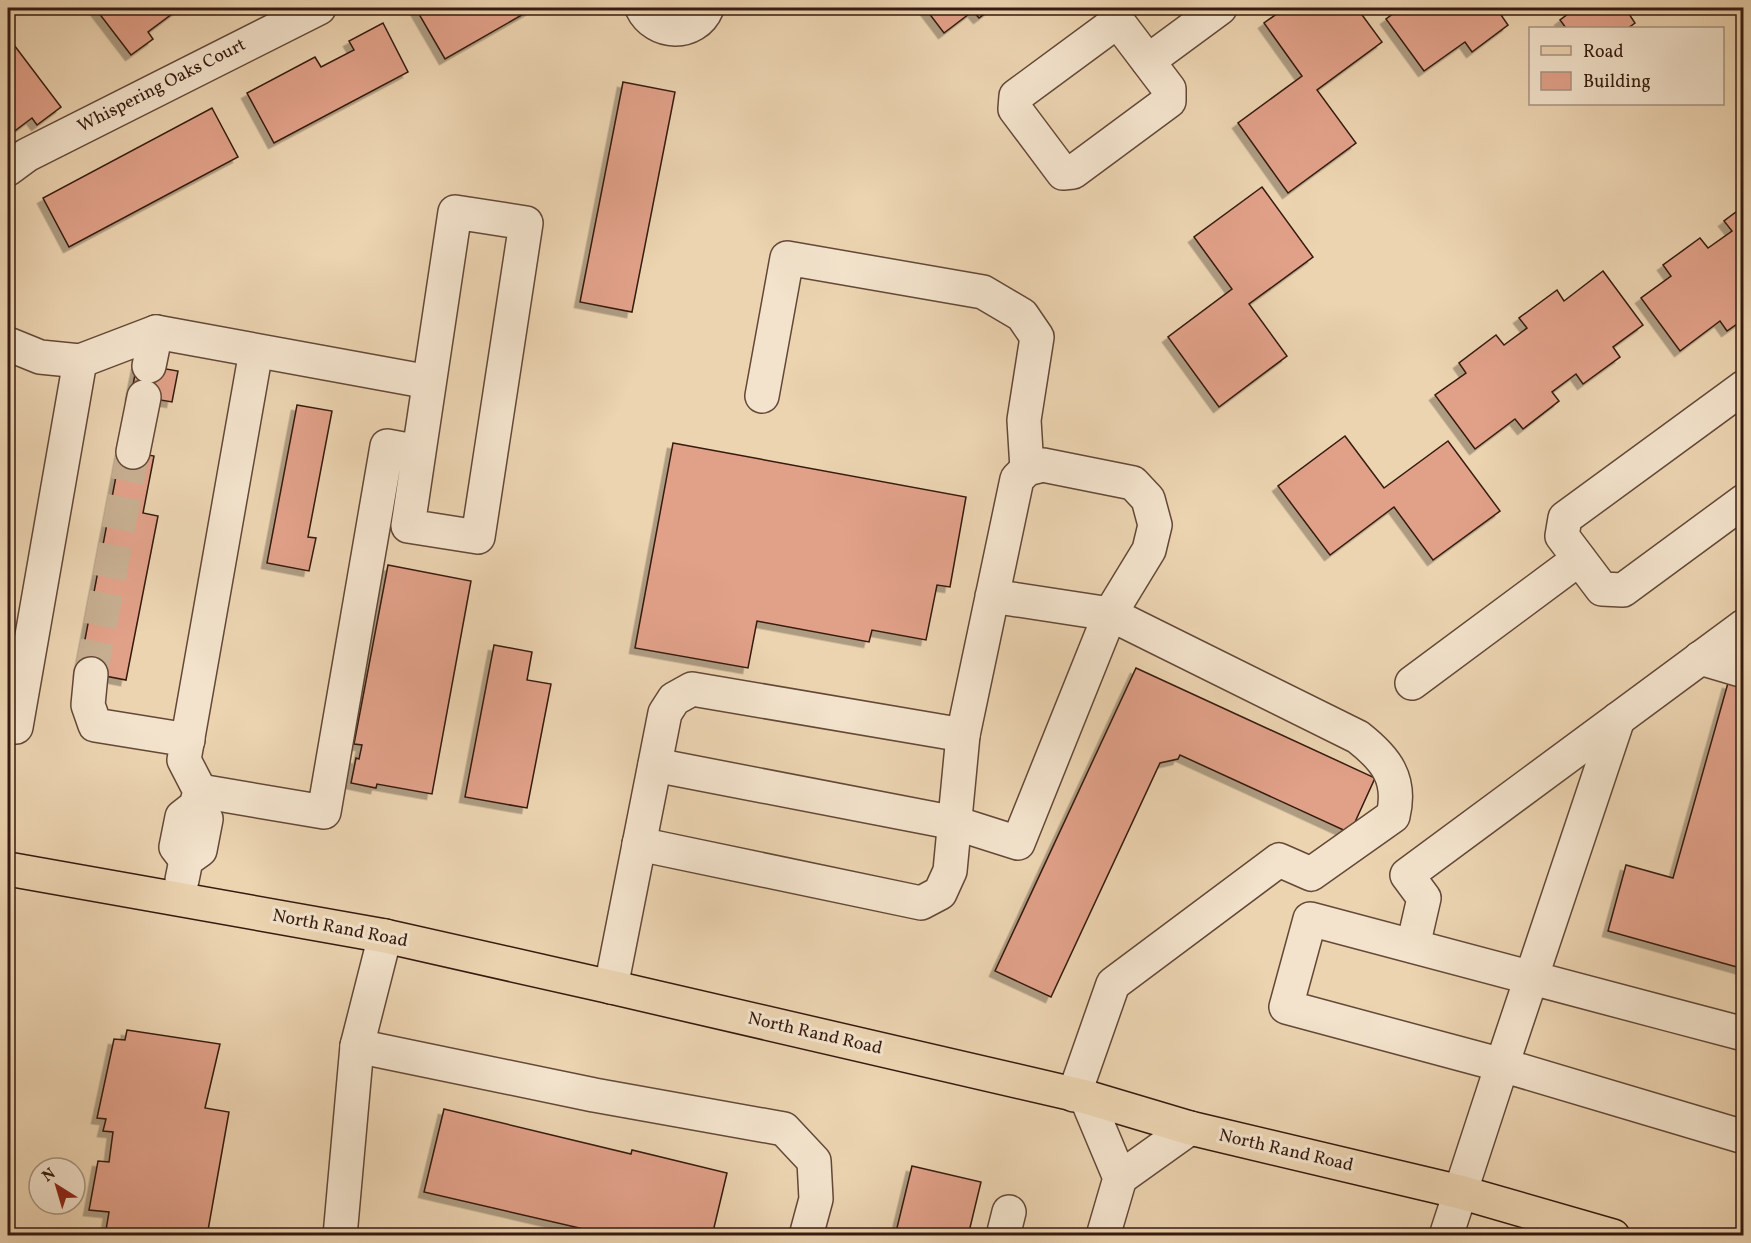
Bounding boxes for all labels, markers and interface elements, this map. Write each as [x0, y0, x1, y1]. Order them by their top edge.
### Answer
legend [1529, 27, 1724, 105]
street label: Whispering Oaks Court [74, 33, 250, 139]
text: Road [1583, 40, 1624, 65]
text: Building [1583, 70, 1651, 95]
street label: North Rand Road [270, 904, 410, 954]
street label: North Rand Road [745, 1006, 885, 1062]
street label: North Rand Road [1216, 1123, 1356, 1179]
north arrow [27, 1156, 87, 1216]
text: N [38, 1163, 61, 1188]

